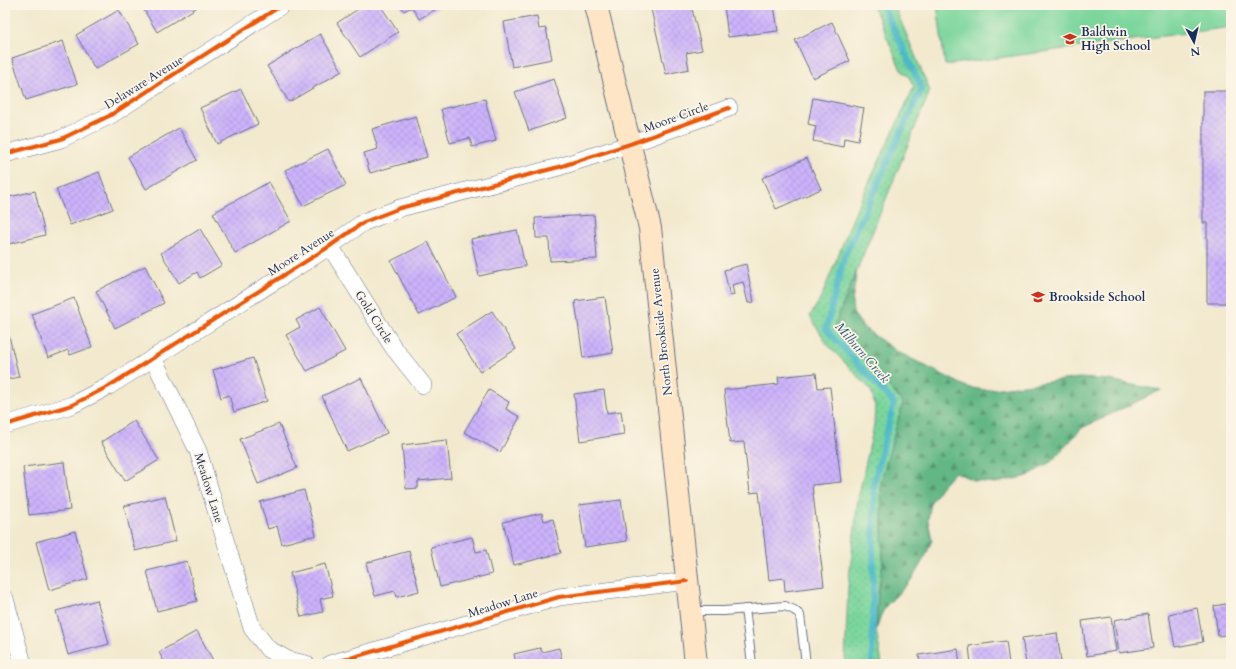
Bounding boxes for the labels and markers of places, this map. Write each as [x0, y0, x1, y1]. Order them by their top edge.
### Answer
place label: Baldwin High School [1081, 24, 1151, 54]
school or university icon: Baldwin High School [1062, 31, 1078, 47]
school or university icon: Brookside School [1030, 289, 1046, 305]
place label: Brookside School [1049, 289, 1146, 305]

